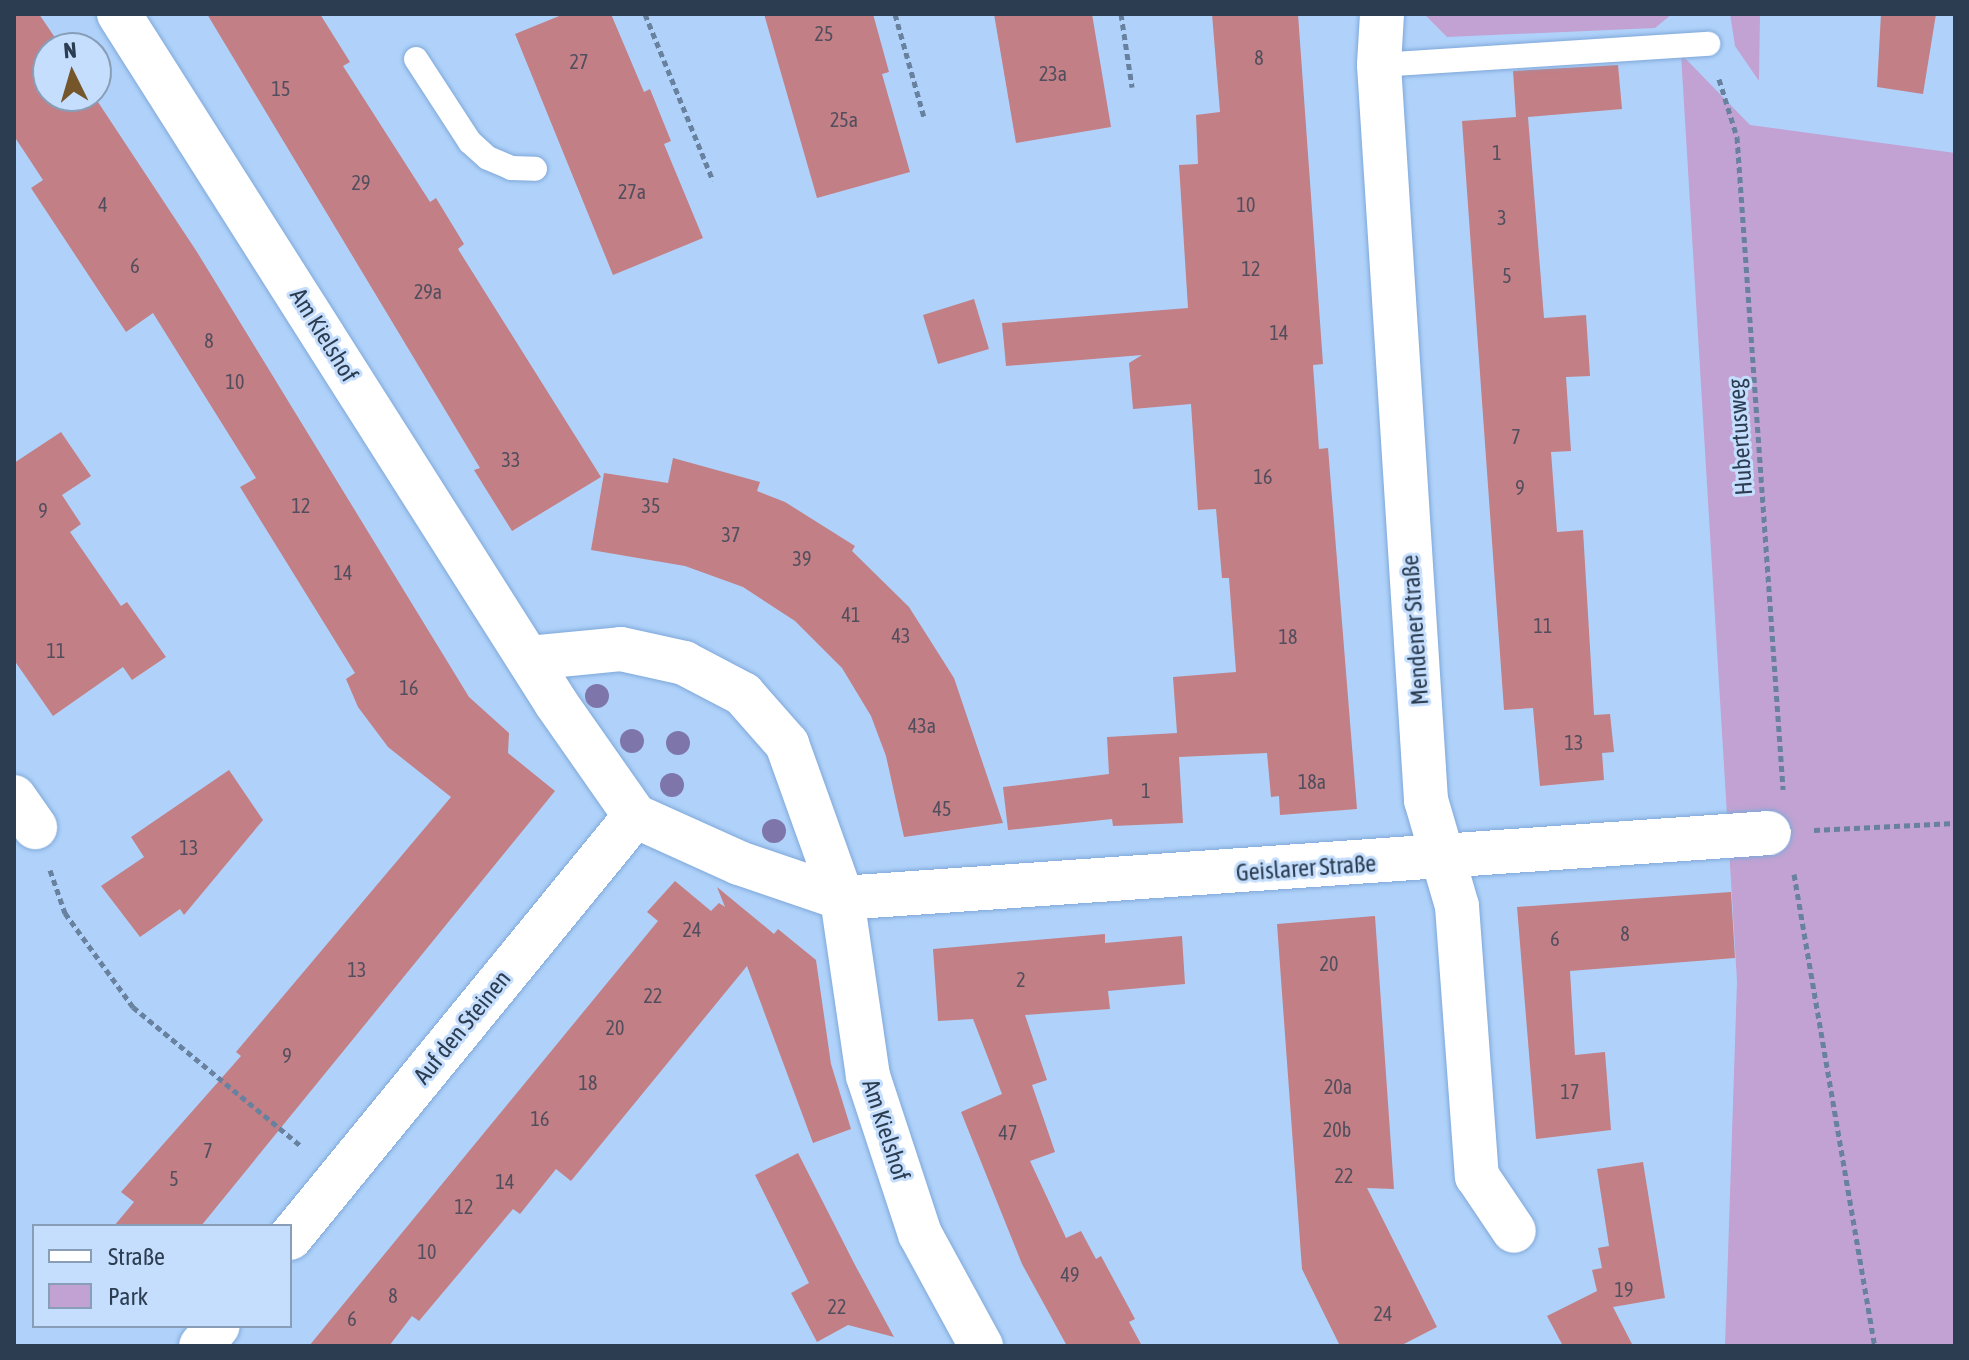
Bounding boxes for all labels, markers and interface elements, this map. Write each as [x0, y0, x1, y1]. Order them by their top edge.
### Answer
house number: 25 [815, 21, 833, 45]
north arrow [32, 32, 112, 112]
text: N [62, 37, 78, 64]
house number: 8 [1254, 45, 1264, 69]
house number: 27 [570, 49, 588, 73]
house number: 23a [1039, 61, 1067, 85]
house number: 15 [272, 76, 290, 100]
house number: 25a [830, 107, 858, 131]
house number: 1 [1492, 140, 1502, 164]
house number: 29 [352, 170, 370, 194]
house number: 27a [618, 179, 646, 203]
house number: 4 [98, 192, 108, 216]
house number: 10 [1237, 192, 1255, 216]
house number: 3 [1497, 205, 1507, 229]
house number: 6 [130, 253, 140, 277]
house number: 12 [1242, 256, 1260, 280]
house number: 5 [1502, 263, 1512, 287]
house number: 29a [414, 279, 442, 303]
street label: Am Kielshof [284, 283, 364, 387]
house number: 14 [1270, 320, 1288, 344]
house number: 8 [204, 328, 214, 352]
house number: 10 [226, 369, 244, 393]
street label: Hubertusweg [1722, 378, 1758, 496]
house number: 7 [1511, 424, 1521, 448]
house number: 33 [502, 447, 520, 471]
house number: 16 [1254, 464, 1272, 488]
house number: 9 [1515, 475, 1525, 499]
house number: 12 [292, 493, 310, 517]
house number: 35 [642, 493, 660, 517]
house number: 9 [38, 498, 48, 522]
house number: 37 [722, 522, 740, 546]
house number: 39 [793, 546, 811, 570]
street label: Mendener Straße [1395, 554, 1435, 706]
house number: 14 [334, 560, 352, 584]
house number: 41 [842, 602, 860, 626]
house number: 11 [1534, 613, 1552, 637]
house number: 43 [892, 623, 910, 647]
house number: 18 [1279, 624, 1297, 648]
house number: 11 [47, 638, 65, 662]
house number: 16 [400, 675, 418, 699]
house number: 43a [908, 713, 936, 737]
house number: 13 [1565, 730, 1583, 754]
house number: 18a [1298, 769, 1326, 793]
house number: 1 [1141, 778, 1151, 802]
house number: 45 [933, 796, 951, 820]
house number: 13 [180, 835, 198, 859]
street label: Geislarer Straße [1235, 849, 1377, 887]
house number: 24 [683, 917, 701, 941]
house number: 8 [1620, 921, 1630, 945]
house number: 6 [1550, 926, 1560, 950]
house number: 20 [1320, 951, 1338, 975]
house number: 13 [348, 957, 366, 981]
street label: Auf den Steinen [407, 964, 517, 1090]
house number: 2 [1016, 967, 1026, 991]
house number: 22 [644, 983, 662, 1007]
house number: 20 [606, 1015, 624, 1039]
house number: 9 [282, 1043, 292, 1067]
house number: 18 [579, 1070, 597, 1094]
house number: 20a [1324, 1074, 1352, 1098]
street label: Am Kielshof [856, 1076, 916, 1184]
house number: 17 [1561, 1079, 1579, 1103]
house number: 16 [531, 1106, 549, 1130]
house number: 20b [1323, 1117, 1351, 1141]
house number: 47 [999, 1120, 1017, 1144]
house number: 7 [203, 1138, 213, 1162]
house number: 22 [1335, 1163, 1353, 1187]
house number: 5 [169, 1166, 179, 1190]
house number: 14 [496, 1169, 514, 1193]
house number: 12 [455, 1194, 473, 1218]
legend [32, 1224, 292, 1328]
house number: 10 [418, 1239, 436, 1263]
text: Straße [108, 1243, 165, 1270]
house number: 49 [1061, 1262, 1079, 1286]
house number: 19 [1615, 1277, 1633, 1301]
text: Park [108, 1283, 148, 1310]
house number: 8 [388, 1283, 398, 1307]
house number: 22 [828, 1294, 846, 1318]
house number: 24 [1374, 1301, 1392, 1325]
house number: 6 [347, 1306, 357, 1330]

